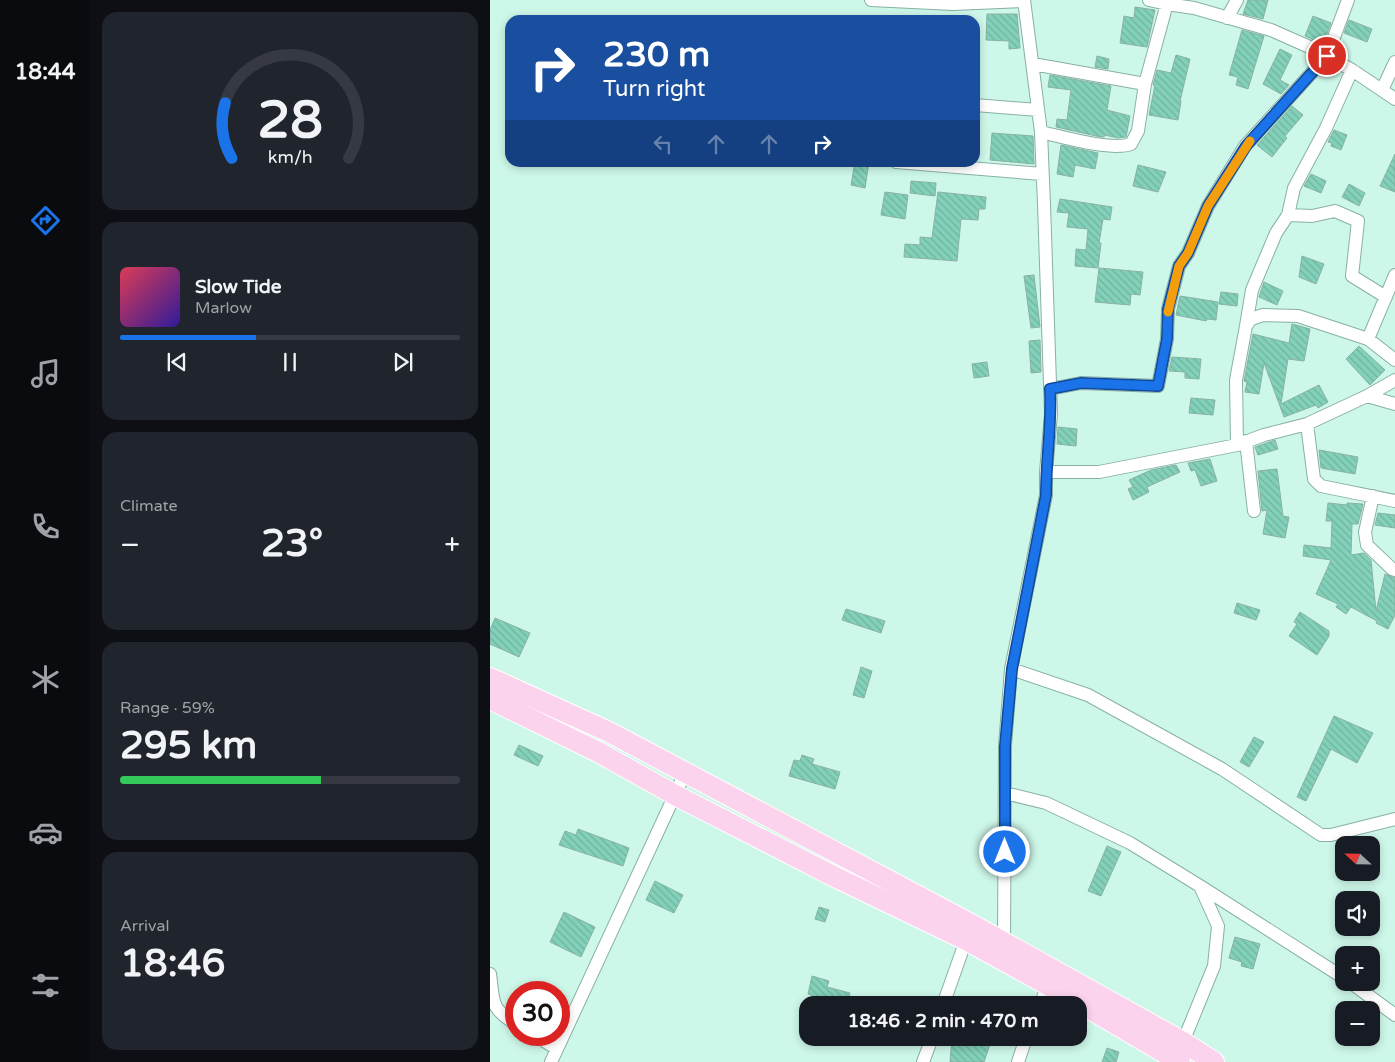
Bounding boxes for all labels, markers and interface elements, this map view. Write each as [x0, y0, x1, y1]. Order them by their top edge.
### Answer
text: 230 m [603, 34, 710, 76]
icon: right [520, 35, 585, 100]
pin [1306, 35, 1348, 77]
icon: arrive [1313, 42, 1341, 70]
text: 18:44 [15, 59, 75, 85]
text: Turn right [603, 76, 705, 102]
text: 28 [257, 89, 323, 152]
icon: left [649, 130, 677, 158]
icon: ahead [702, 130, 730, 158]
icon: ahead [755, 130, 783, 158]
icon: right [808, 130, 836, 158]
text: km/h [268, 147, 312, 168]
icon: directions [28, 203, 63, 238]
text: Slow Tide [195, 276, 282, 298]
text: Marlow [195, 298, 252, 318]
icon: previous [163, 348, 191, 376]
icon: pause [276, 348, 304, 376]
icon: next [389, 348, 417, 376]
icon: music [28, 356, 63, 391]
text: Climate [120, 496, 178, 516]
icon: phone [28, 509, 63, 544]
text: 23° [261, 521, 323, 567]
text: − [120, 528, 140, 562]
text: + [444, 528, 460, 562]
icon: climate [28, 662, 63, 697]
text: Range · 59% [120, 698, 215, 718]
text: 295 km [120, 723, 257, 769]
icon: car [28, 815, 63, 850]
position arrow [978, 825, 1030, 877]
north arrow [1335, 836, 1380, 881]
map controls [1335, 836, 1380, 1046]
button: sound [1335, 891, 1380, 936]
text: Arrival [120, 916, 169, 936]
text: 18:46 [120, 941, 225, 987]
button: + [1335, 946, 1380, 991]
icon: filters [28, 968, 63, 1003]
speed limit sign: 30 [505, 981, 570, 1046]
button: − [1335, 1001, 1380, 1046]
text: 18:46 · 2 min · 470 m [847, 1010, 1039, 1032]

